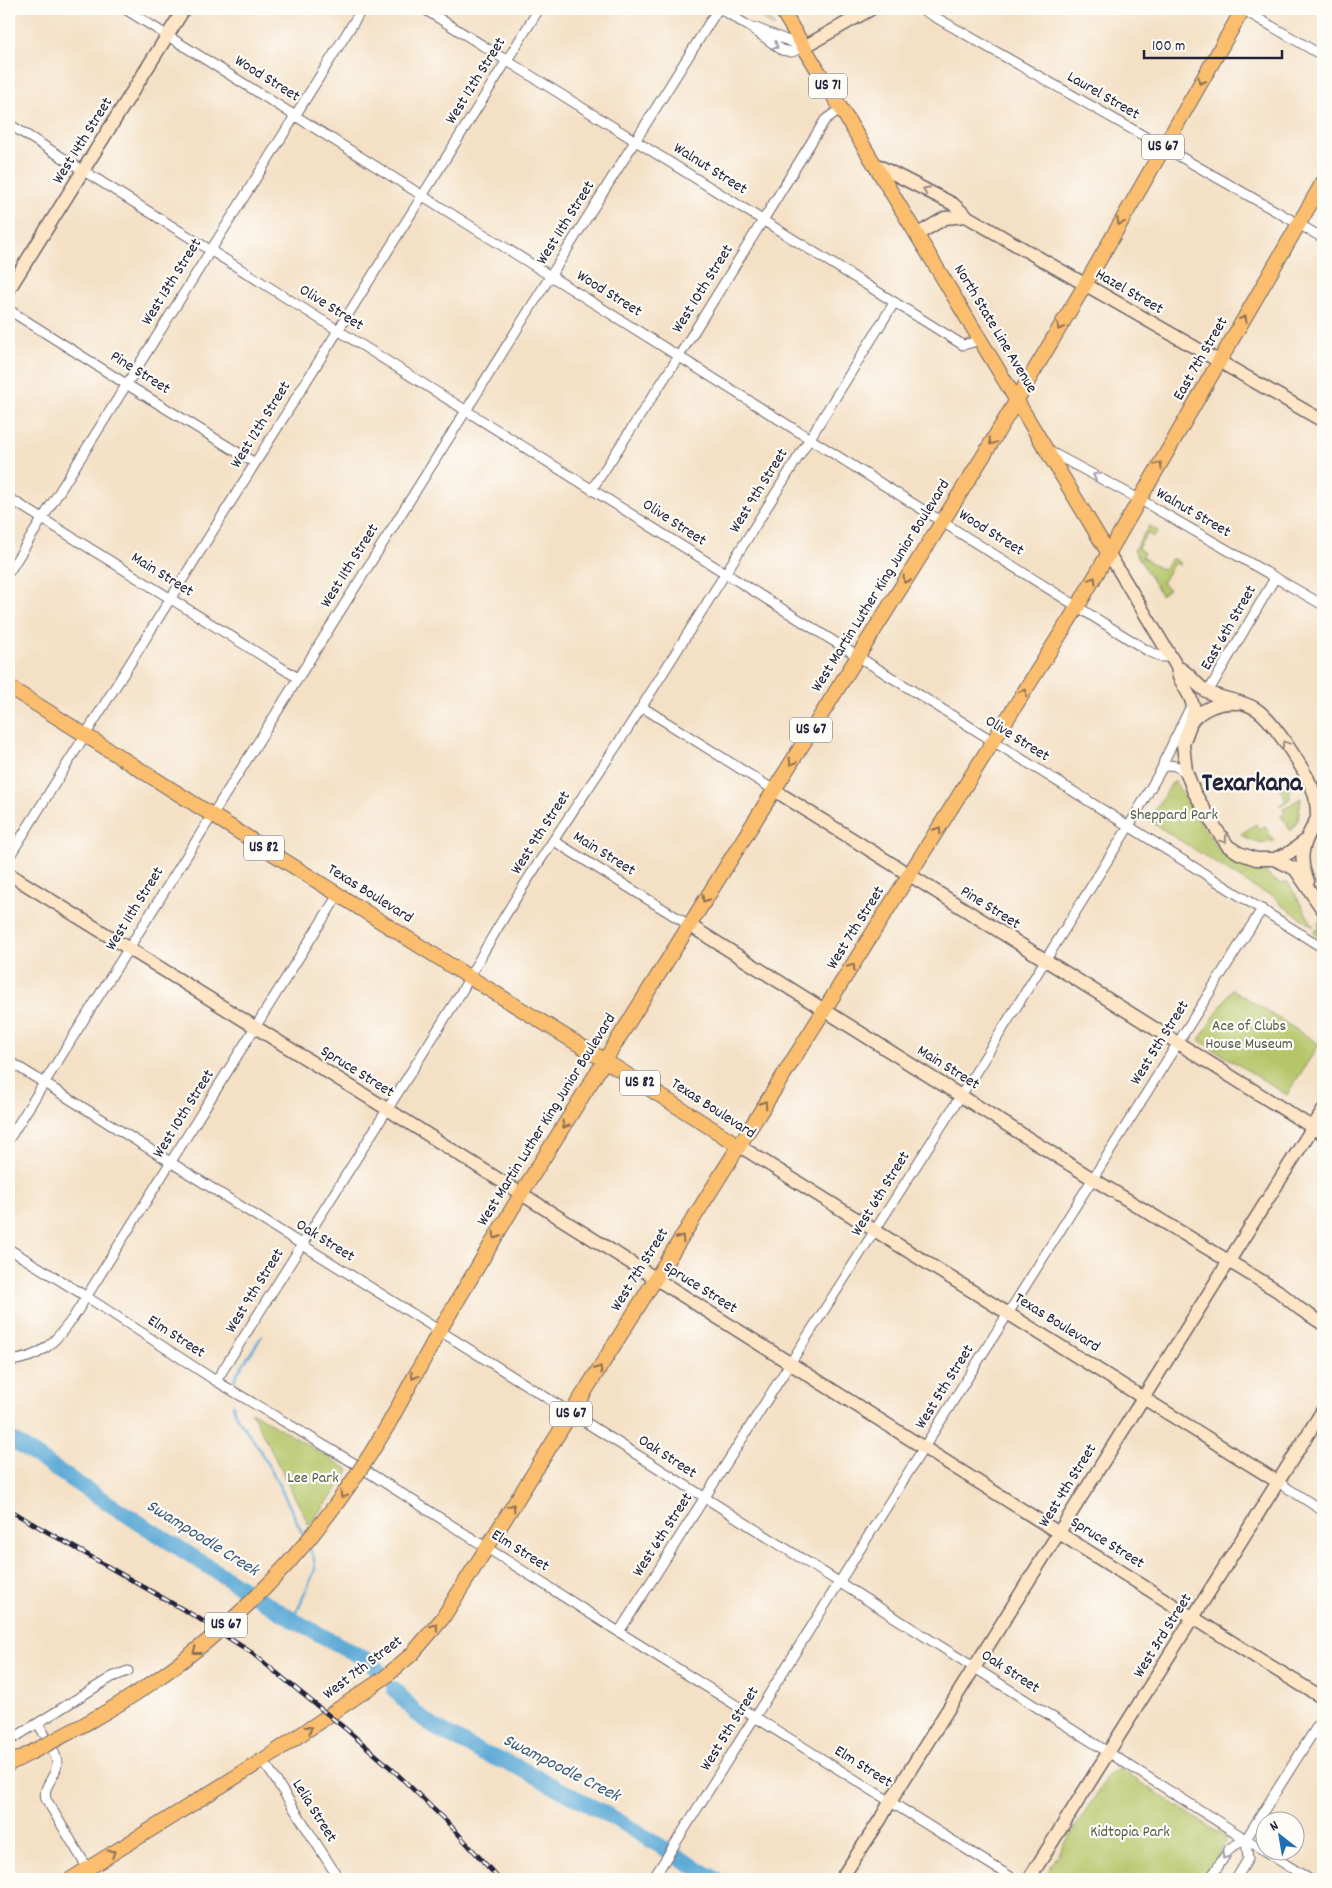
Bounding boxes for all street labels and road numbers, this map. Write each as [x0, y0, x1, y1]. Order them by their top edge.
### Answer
street label: West 12th Street [440, 33, 512, 129]
street label: Wood Street [230, 50, 304, 108]
street label: Laurel Street [1062, 66, 1144, 126]
road number: US 71 [809, 74, 847, 98]
street label: West 14th Street [47, 93, 119, 189]
road number: US 67 [1142, 134, 1184, 160]
street label: Walnut Street [669, 137, 751, 201]
street label: West 11th Street [531, 176, 601, 270]
street label: West 13th Street [136, 234, 208, 330]
street label: West 10th Street [667, 240, 739, 338]
street label: North State Line Avenue [947, 260, 1043, 398]
street label: Hazel Street [1091, 263, 1167, 321]
street label: Wood Street [572, 265, 646, 323]
street label: Olive Street [294, 279, 368, 337]
street label: East 7th Street [1168, 313, 1234, 405]
street label: Pine Street [105, 345, 175, 401]
street label: West 12th Street [225, 377, 297, 473]
street label: West 9th Street [724, 444, 794, 538]
street label: West Martin Luther King Junior Boulevard [806, 475, 956, 697]
street label: Walnut Street [1151, 482, 1235, 544]
street label: Olive Street [637, 494, 711, 552]
street label: Wood Street [954, 504, 1028, 562]
street label: West 11th Street [315, 519, 385, 613]
street label: Main Street [126, 547, 198, 603]
street label: East 6th Street [1195, 581, 1263, 675]
street label: Olive Street [980, 710, 1054, 768]
road number: US 67 [790, 718, 832, 742]
street label: West 9th Street [505, 787, 577, 879]
street label: Main Street [568, 826, 640, 882]
road number: US 82 [244, 836, 284, 860]
street label: Texas Boulevard [323, 858, 417, 930]
street label: West 11th Street [100, 862, 170, 956]
street label: Pine Street [955, 880, 1025, 936]
street label: West 7th Street [821, 882, 891, 974]
street label: West 5th Street [1125, 996, 1195, 1090]
street label: West Martin Luther King Junior Boulevard [472, 1009, 622, 1231]
street label: Spruce Street [316, 1040, 398, 1104]
street label: Main Street [912, 1040, 984, 1096]
street label: West 10th Street [148, 1065, 220, 1163]
road number: US 82 [620, 1070, 660, 1096]
street label: Texas Boulevard [666, 1073, 760, 1145]
street label: West 6th Street [846, 1147, 916, 1241]
street label: Oak Street [291, 1214, 359, 1268]
street label: West 7th Street [605, 1224, 675, 1316]
street label: West 9th Street [220, 1244, 290, 1338]
street label: Spruce Street [659, 1256, 741, 1320]
street label: Texas Boulevard [1010, 1287, 1104, 1359]
street label: Elm Street [143, 1310, 209, 1364]
street label: West 5th Street [910, 1340, 980, 1434]
road number: US 67 [550, 1402, 592, 1426]
street label: Oak Street [633, 1429, 701, 1485]
street label: West 4th Street [1033, 1440, 1103, 1532]
street label: West 6th Street [627, 1488, 699, 1582]
street label: Spruce Street [1066, 1511, 1148, 1575]
street label: Elm Street [487, 1524, 554, 1578]
street label: West 3rd Street [1128, 1589, 1198, 1683]
road number: US 67 [205, 1612, 247, 1638]
street label: West 7th Street [318, 1630, 408, 1706]
street label: Oak Street [976, 1644, 1044, 1700]
street label: West 5th Street [695, 1682, 765, 1776]
street label: Elm Street [830, 1740, 897, 1794]
street label: Lelia Street [286, 1775, 342, 1847]

